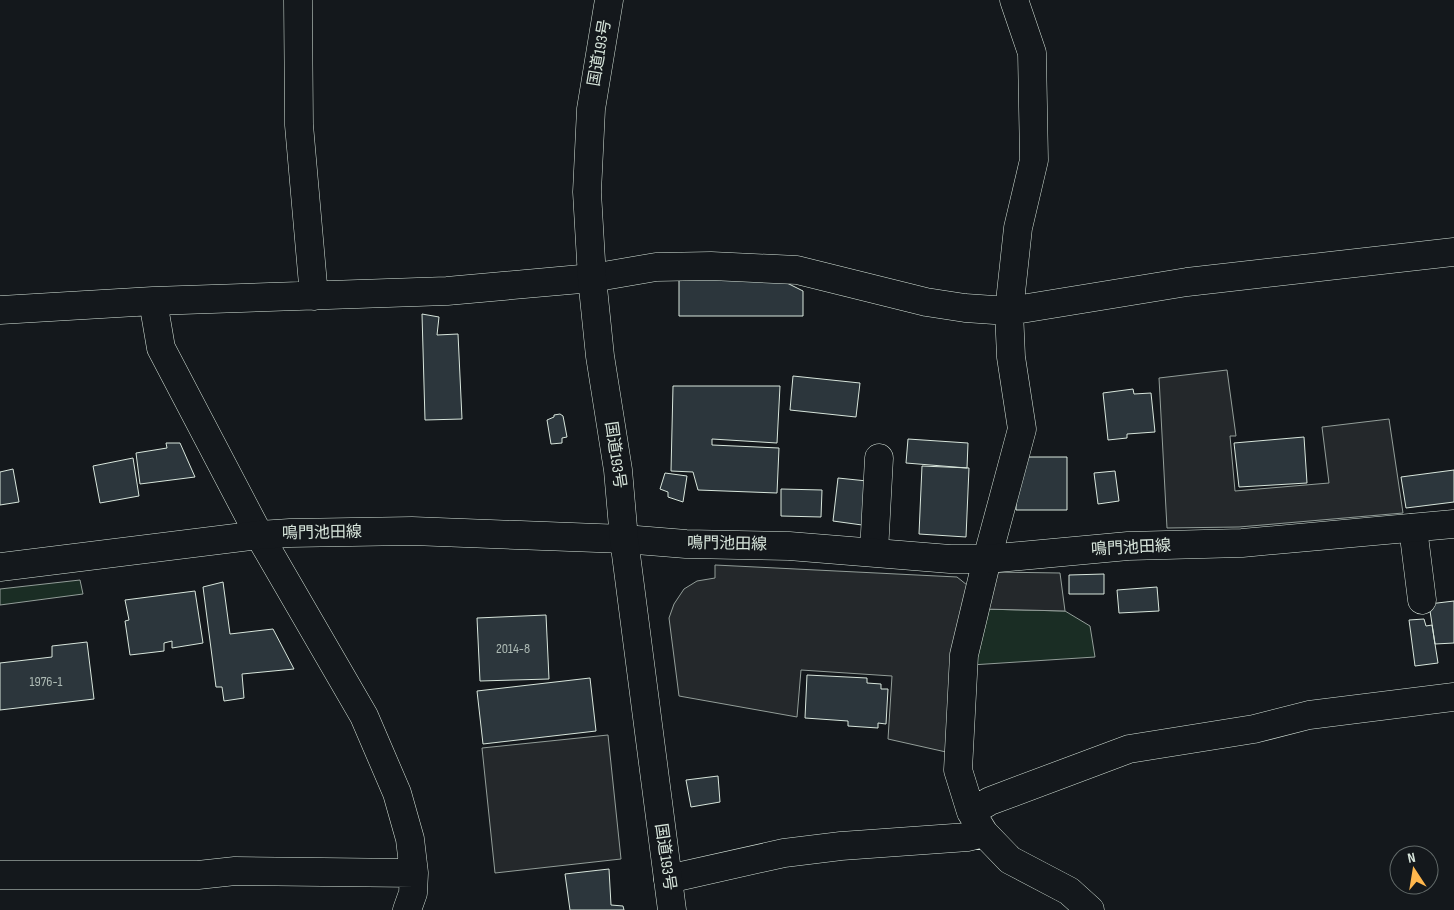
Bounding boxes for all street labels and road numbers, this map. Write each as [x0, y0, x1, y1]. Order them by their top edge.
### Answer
street label: 国道193号 [585, 18, 615, 88]
street label: 国道193号 [601, 420, 629, 490]
street label: 鳴門池田線 [282, 523, 362, 543]
street label: 鳴門池田線 [687, 534, 767, 554]
street label: 鳴門池田線 [1091, 536, 1171, 560]
street label: 国道193号 [651, 822, 679, 892]

